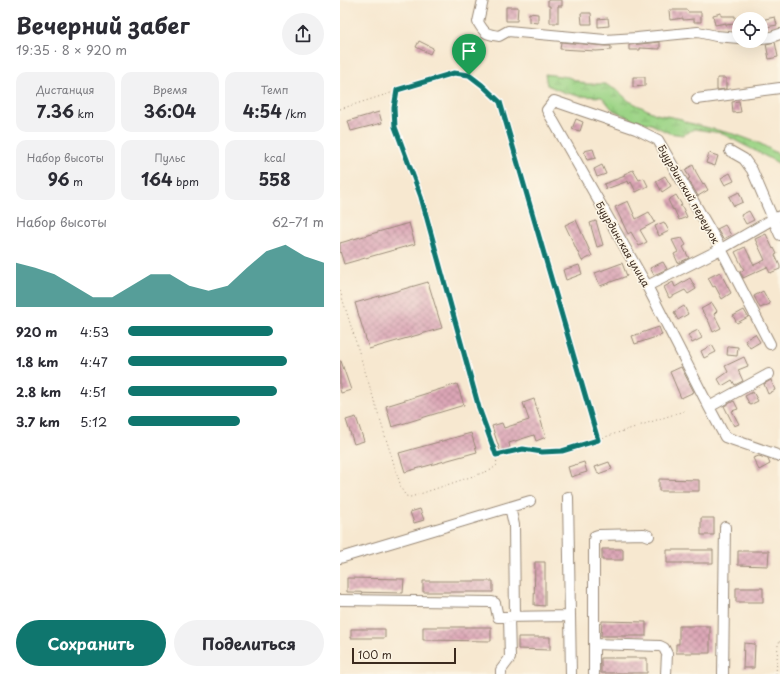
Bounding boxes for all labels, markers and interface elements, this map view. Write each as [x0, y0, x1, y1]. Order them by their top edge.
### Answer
text: Вечерний забег [16, 8, 190, 41]
map controls [732, 12, 768, 48]
button: locate [732, 12, 768, 48]
button: share [282, 13, 324, 55]
pin [452, 34, 486, 75]
text: 19:35 · 8 × 920 m [16, 40, 127, 59]
icon: arrive [458, 40, 480, 62]
text: Дистанция [36, 81, 95, 98]
text: Время [152, 81, 188, 98]
text: Темп [261, 81, 289, 98]
text: 7.36 [37, 98, 74, 124]
text: 36:04 [144, 98, 196, 124]
text: 4:54 [243, 98, 282, 124]
text: km [74, 105, 94, 122]
text: /km [282, 105, 306, 122]
street label: Буурдинский переулок [654, 141, 724, 247]
text: Набор высоты [27, 149, 104, 166]
text: Пульс [154, 149, 186, 166]
text: kcal [264, 149, 286, 166]
text: 96 [48, 166, 69, 192]
text: 164 [141, 166, 173, 192]
text: 558 [259, 166, 291, 192]
text: m [69, 173, 83, 190]
text: bpm [173, 173, 199, 190]
street label: Буурдинская улица [592, 198, 654, 290]
text: Набор высоты [16, 212, 107, 231]
text: 62–71 m [272, 212, 324, 231]
text: 920 m [16, 322, 57, 341]
text: 4:53 [80, 322, 109, 341]
text: 1.8 km [16, 352, 58, 371]
text: 4:47 [80, 352, 108, 371]
text: 2.8 km [16, 382, 61, 401]
text: 4:51 [80, 382, 106, 401]
text: 3.7 km [16, 412, 60, 431]
text: 5:12 [80, 412, 107, 431]
button: Сохранить [16, 620, 166, 666]
button: Поделиться [174, 620, 324, 666]
scale bar [352, 646, 456, 665]
text: 100 m [358, 646, 392, 663]

